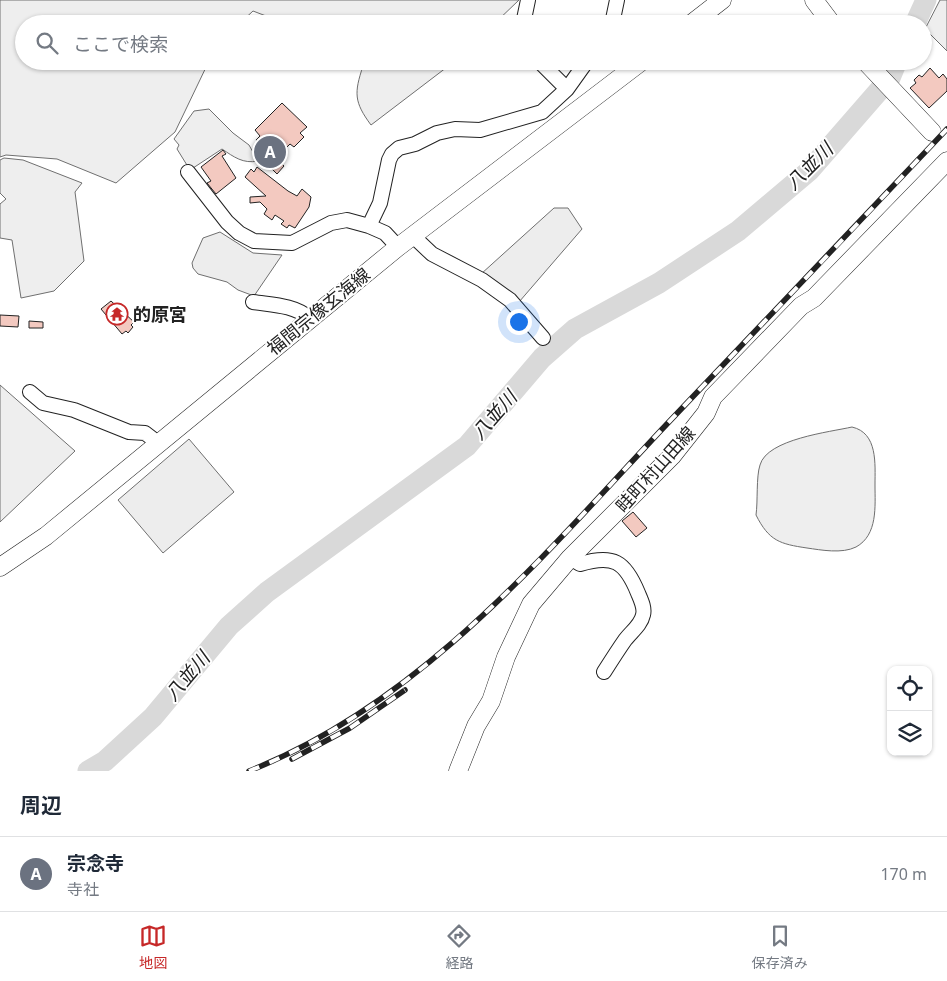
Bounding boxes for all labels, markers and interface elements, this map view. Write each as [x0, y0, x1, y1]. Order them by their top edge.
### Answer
search box [15, 15, 932, 70]
icon: search [33, 29, 61, 57]
text: ここで検索 [73, 31, 168, 57]
pin: A [254, 133, 286, 171]
water label: 八並川 [780, 135, 840, 195]
street label: 福間宗像玄海線 [261, 262, 375, 360]
temple icon: 的原宮 [105, 302, 129, 326]
place label: 的原宮 [133, 302, 187, 326]
your location [506, 309, 532, 335]
water label: 八並川 [465, 383, 524, 445]
street label: 畦町村山田線 [610, 421, 700, 517]
water label: 八並川 [159, 644, 217, 706]
map controls [887, 666, 932, 756]
button: locate [887, 666, 932, 711]
button: layers [887, 711, 932, 756]
text: 周辺 [20, 791, 62, 819]
text: 宗念寺 [67, 850, 124, 876]
text: A [30, 863, 42, 885]
text: 170 m [880, 863, 927, 885]
text: 寺社 [67, 878, 99, 900]
tab: 地図 [139, 922, 167, 972]
tab: 経路 [445, 922, 473, 972]
tab: 保存済み [752, 922, 808, 972]

